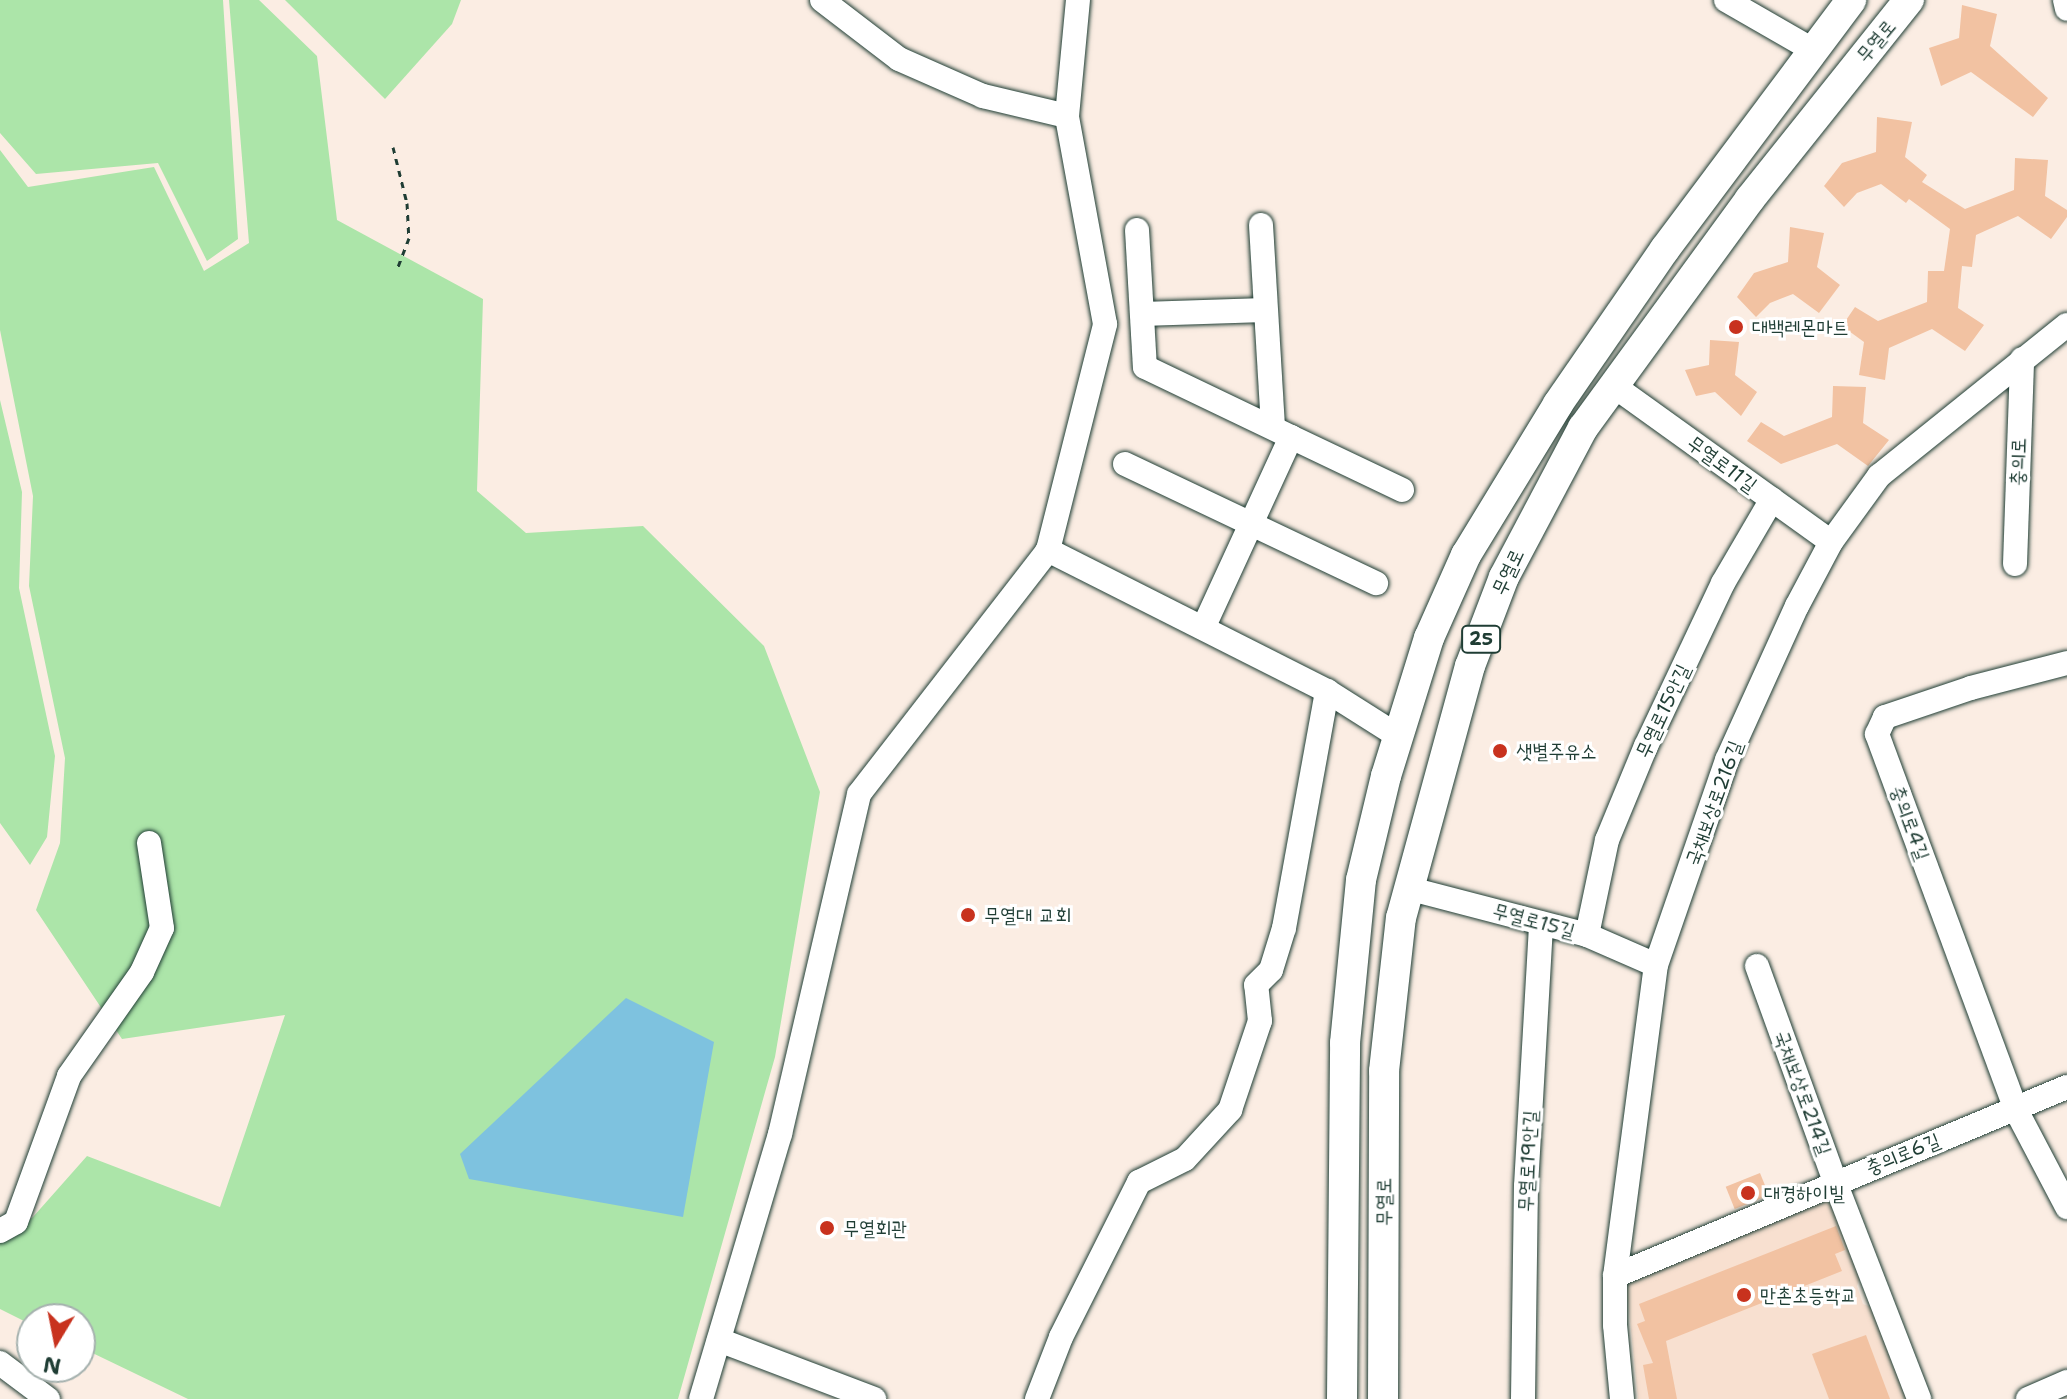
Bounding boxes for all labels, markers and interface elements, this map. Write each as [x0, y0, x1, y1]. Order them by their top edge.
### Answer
street label: 무열로 [1851, 15, 1901, 67]
place label: 대백레몬마트 [1752, 315, 1849, 339]
marker: 대백레몬마트 [1727, 318, 1745, 336]
street label: 무열로11길 [1682, 431, 1762, 497]
street label: 충의로 [2005, 437, 2031, 487]
street label: 무열로 [1487, 545, 1529, 599]
road number: 25 [1461, 625, 1501, 653]
street label: 무열로15안길 [1631, 660, 1695, 762]
street label: 국채보상로216길 [1680, 737, 1748, 869]
place label: 샛별주유소 [1516, 739, 1596, 763]
marker: 샛별주유소 [1491, 742, 1509, 760]
street label: 충의로4길 [1885, 782, 1935, 864]
street label: 무열로15길 [1490, 898, 1578, 944]
place label: 무열대 교회 [984, 903, 1071, 927]
marker: 무열대 교회 [959, 906, 977, 924]
street label: 국채보상로214길 [1769, 1027, 1837, 1159]
street label: 무열로19안길 [1513, 1109, 1543, 1213]
street label: 충의로6길 [1862, 1128, 1944, 1180]
street label: 무열로 [1372, 1178, 1396, 1226]
place label: 대경하이빌 [1764, 1181, 1844, 1205]
marker: 대경하이빌 [1739, 1184, 1757, 1202]
place label: 무열회관 [843, 1216, 907, 1240]
marker: 무열회관 [818, 1219, 836, 1237]
place label: 만촌초등학교 [1760, 1283, 1857, 1307]
marker: 만촌초등학교 [1735, 1286, 1753, 1304]
north arrow [16, 1303, 96, 1383]
text: N [41, 1349, 63, 1381]

